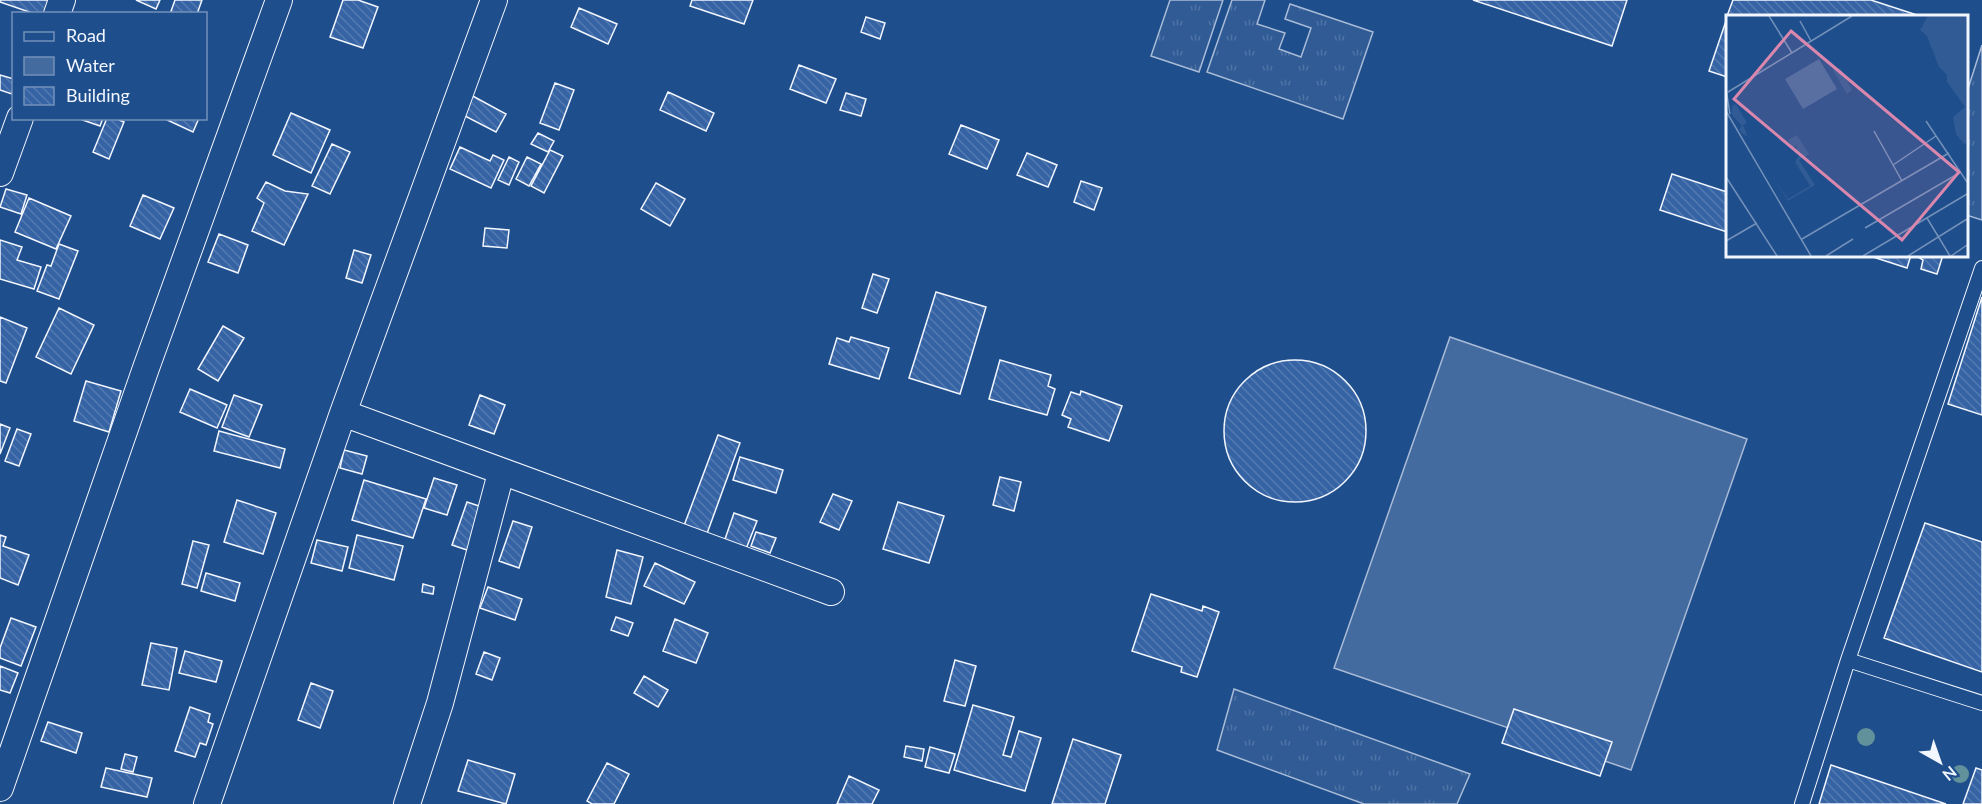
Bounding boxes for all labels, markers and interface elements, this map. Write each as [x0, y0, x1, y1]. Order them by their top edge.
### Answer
legend [12, 12, 207, 120]
inset map [1726, 15, 1967, 256]
text: Road [66, 24, 106, 46]
text: Water [66, 54, 115, 76]
text: Building [66, 84, 130, 106]
north arrow [1910, 732, 1970, 792]
text: N [1939, 763, 1961, 785]

